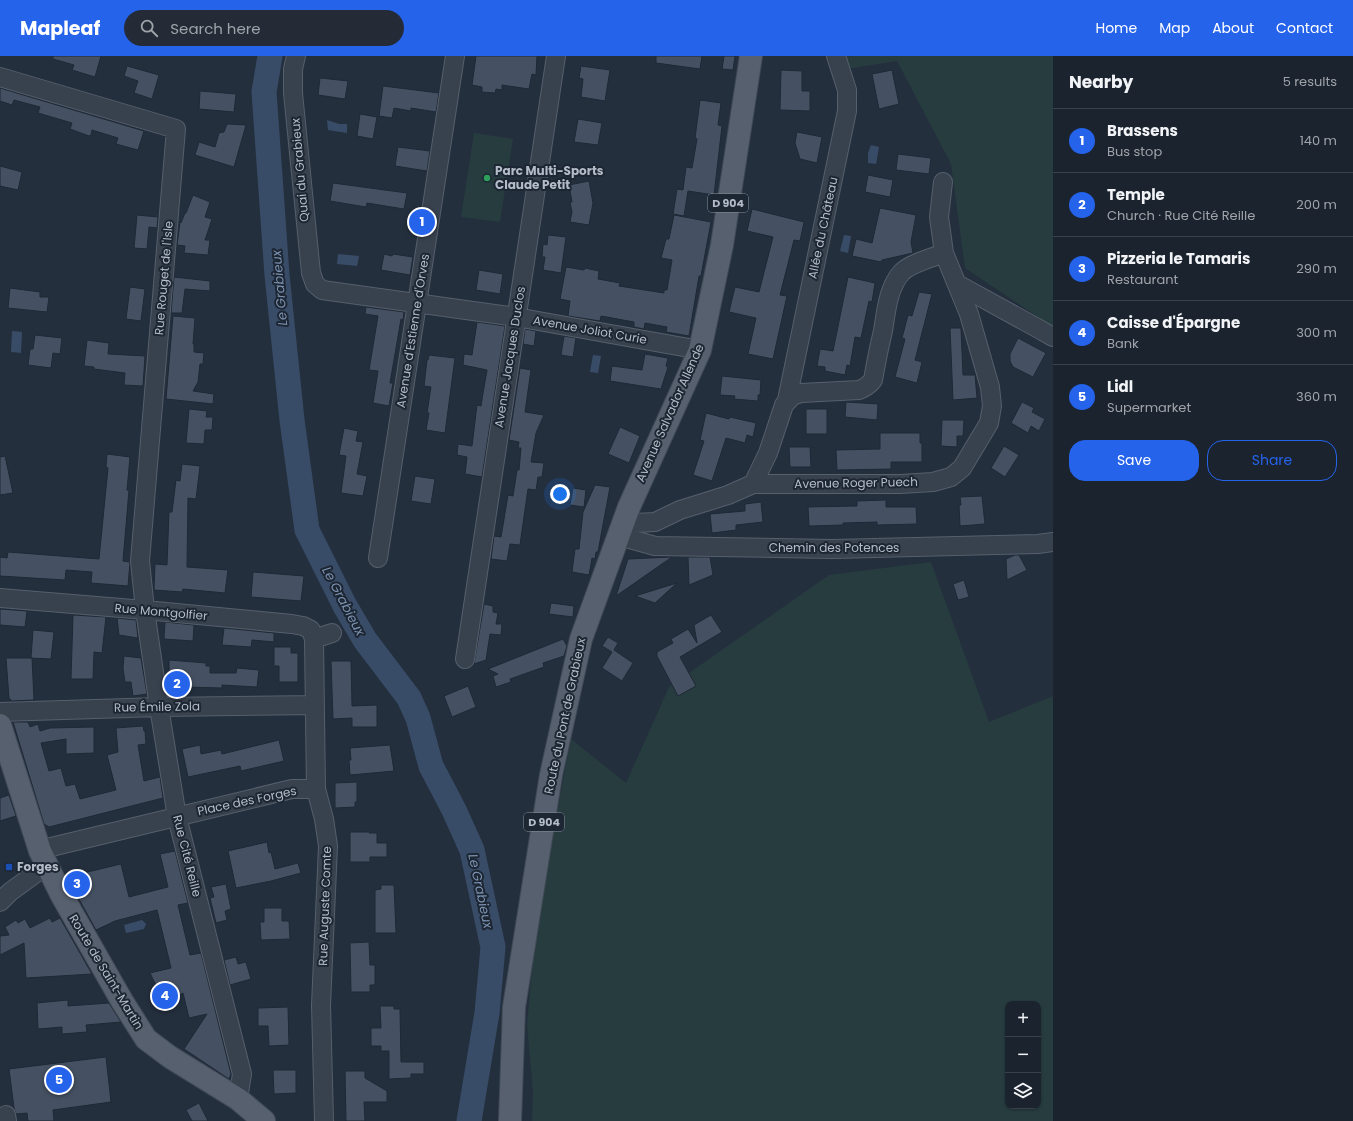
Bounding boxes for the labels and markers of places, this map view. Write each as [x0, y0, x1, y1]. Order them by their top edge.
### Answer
place label: Parc Multi-Sports Claude Petit [495, 162, 604, 193]
marker: Parc Multi-Sports Claude Petit [482, 173, 492, 183]
pin: 1 [409, 207, 435, 237]
pin: 2 [164, 669, 190, 699]
place label: Forges [17, 858, 59, 875]
marker: Forges [4, 862, 14, 872]
pin: 3 [64, 869, 90, 899]
pin: 4 [152, 981, 178, 1011]
pin: 5 [46, 1065, 72, 1095]

